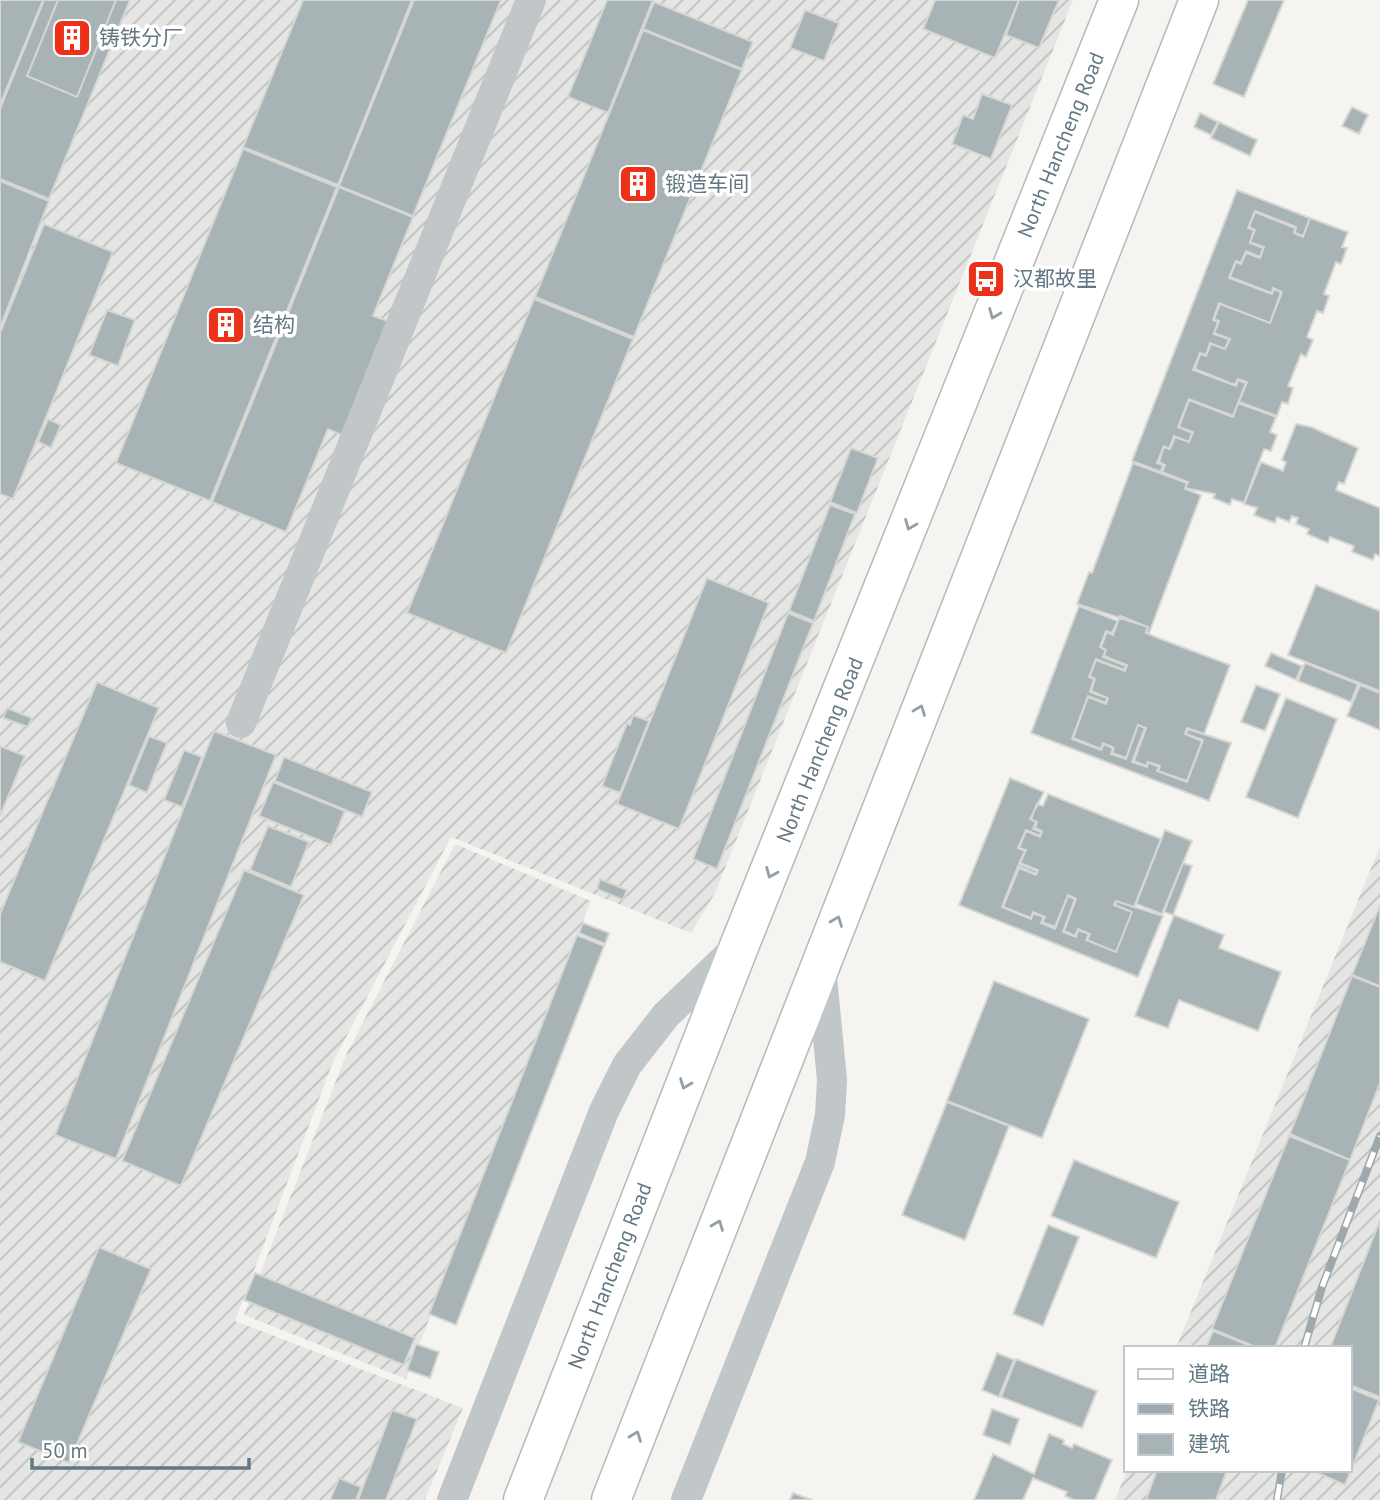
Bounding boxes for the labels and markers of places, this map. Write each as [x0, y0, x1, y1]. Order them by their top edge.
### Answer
building icon: 铸铁分厂 [51, 17, 93, 59]
place label: 铸铁分厂 [99, 24, 183, 51]
building icon: 锻造车间 [617, 163, 659, 205]
place label: 锻造车间 [665, 170, 749, 197]
bus stop icon: 汉都故里 [965, 258, 1007, 300]
place label: 汉都故里 [1013, 265, 1097, 292]
building icon: 结构 [205, 304, 247, 346]
place label: 结构 [253, 311, 295, 338]

